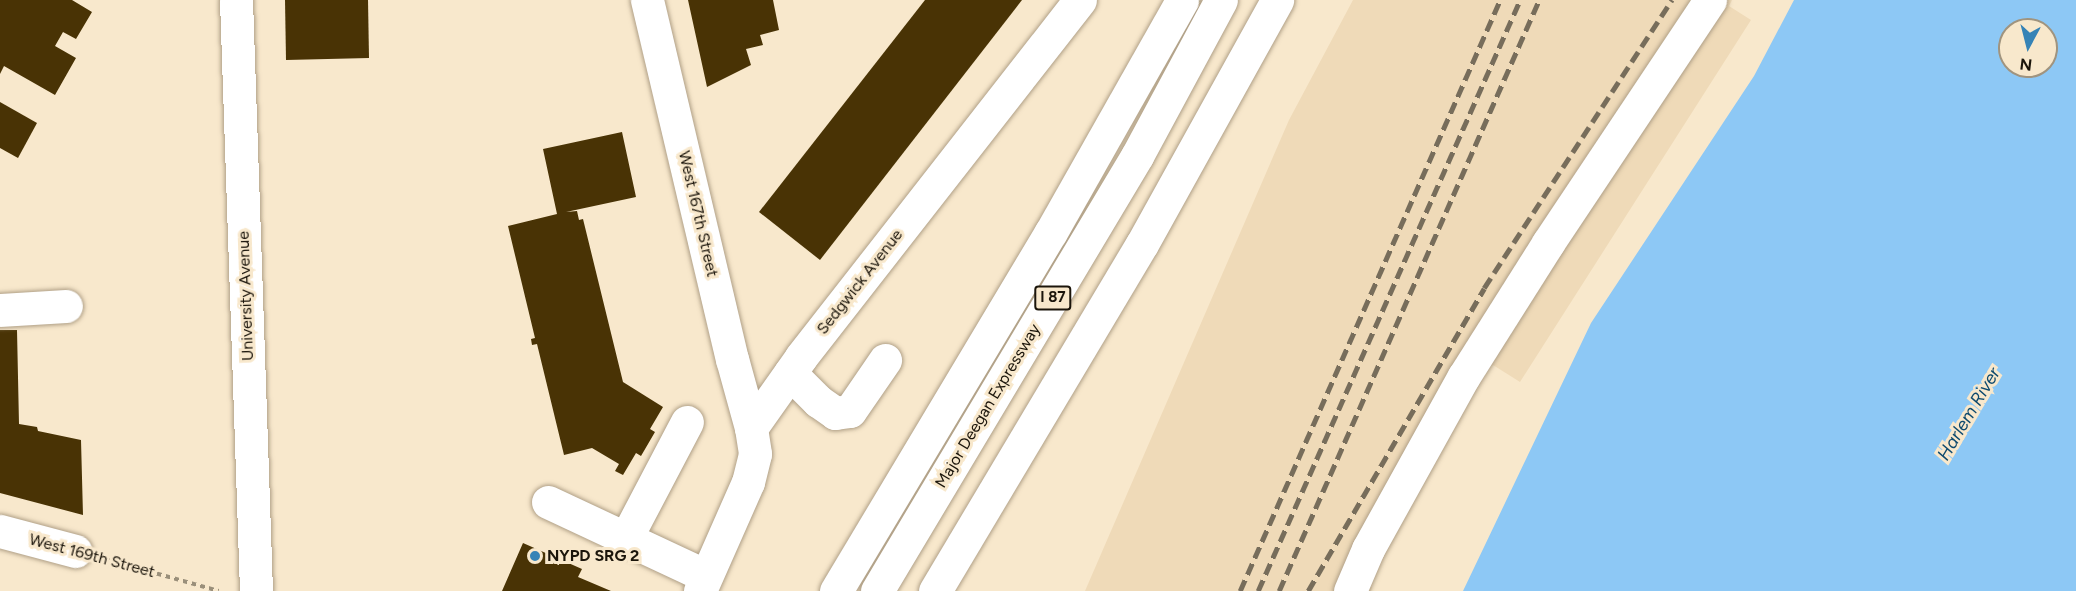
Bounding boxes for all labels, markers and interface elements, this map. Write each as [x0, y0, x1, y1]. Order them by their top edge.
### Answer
north arrow [1998, 18, 2058, 78]
text: N [2019, 54, 2033, 75]
street label: West 167th Street [674, 149, 722, 279]
street label: Sedgwick Avenue [813, 226, 907, 338]
street label: University Avenue [234, 231, 258, 361]
road number: I 87 [1034, 286, 1072, 310]
street label: Major Deegan Expressway [931, 321, 1045, 491]
water label: Harlem River [1933, 364, 2005, 464]
street label: West 169th Street [27, 530, 157, 582]
place label: NYPD SRG 2 [547, 546, 639, 566]
marker: NYPD SRG 2 [528, 549, 542, 563]

